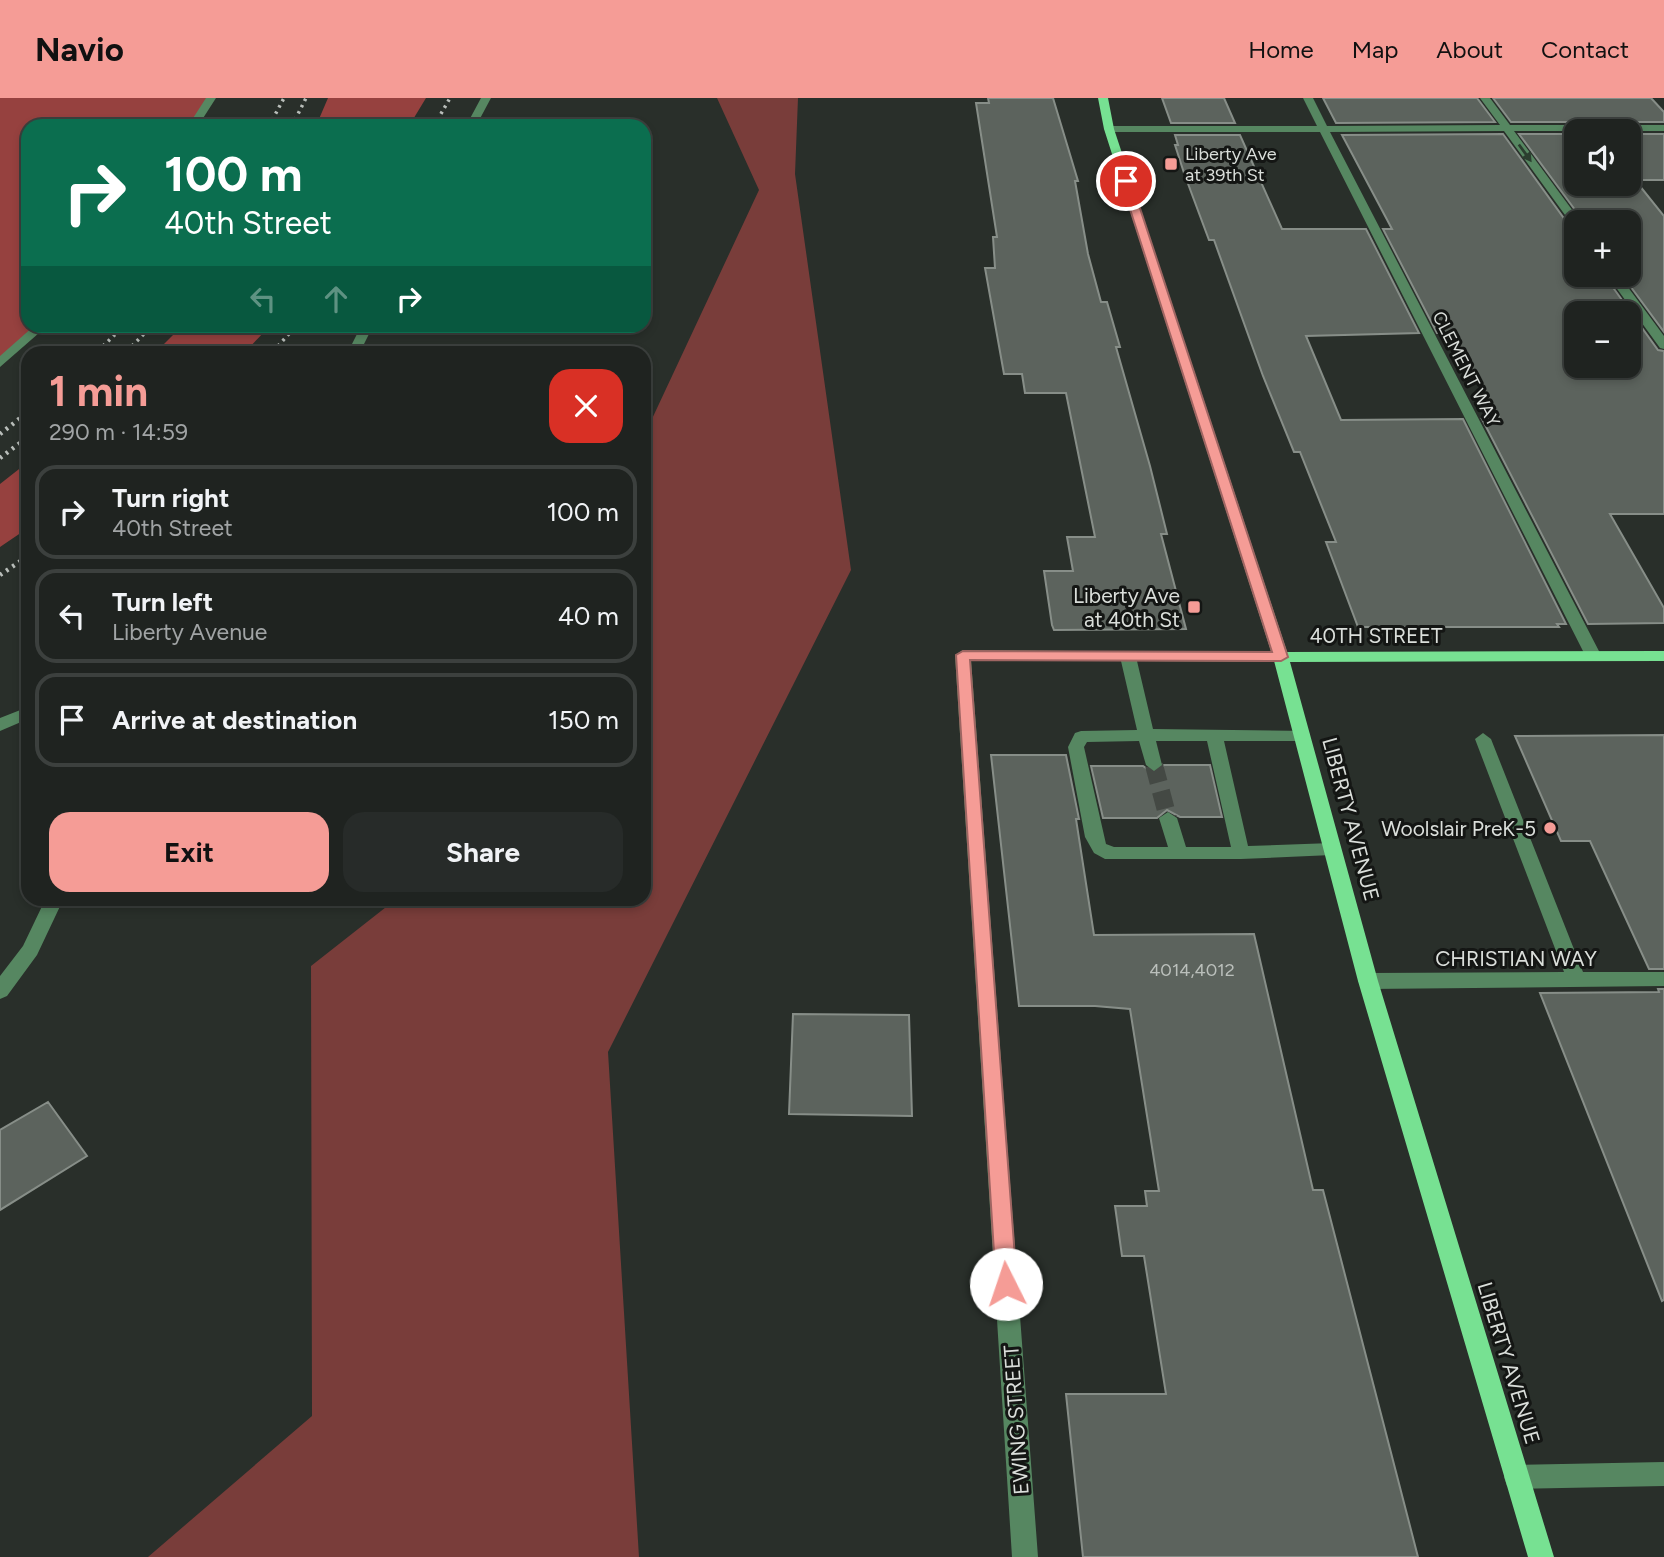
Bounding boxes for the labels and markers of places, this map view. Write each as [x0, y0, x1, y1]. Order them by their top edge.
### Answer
place label: Liberty Ave at 39th St [1185, 143, 1277, 186]
pin [1096, 151, 1156, 211]
marker: Liberty Ave at 39th St [1163, 156, 1179, 172]
place label: Liberty Ave at 40th St [1073, 583, 1180, 632]
marker: Liberty Ave at 40th St [1186, 599, 1202, 615]
place label: Woolslair PreK-5 [1381, 816, 1536, 841]
marker: Woolslair PreK-5 [1542, 820, 1558, 836]

